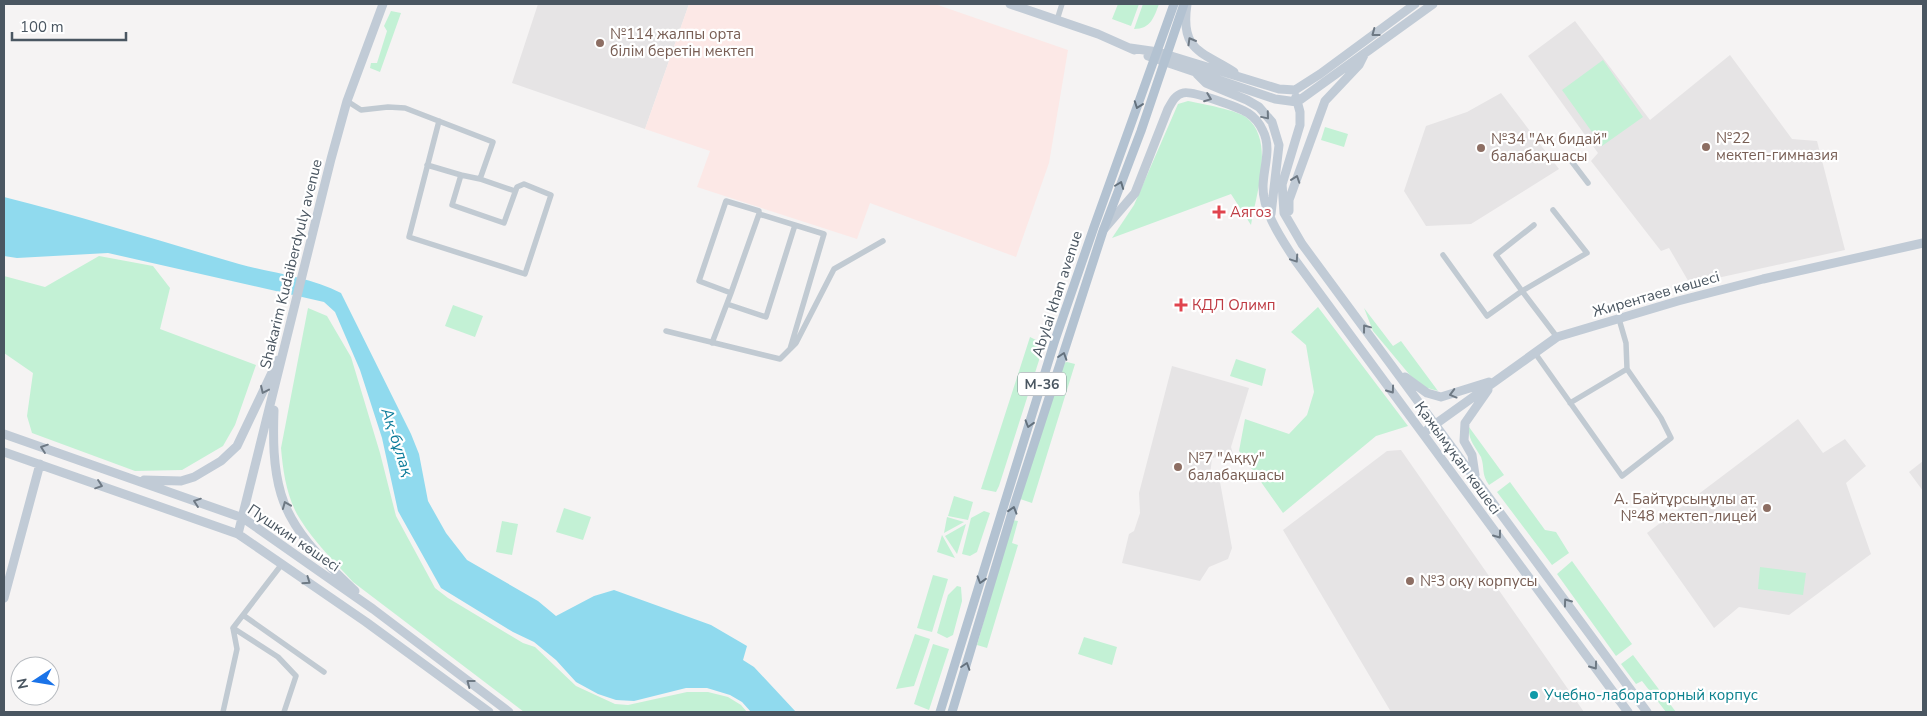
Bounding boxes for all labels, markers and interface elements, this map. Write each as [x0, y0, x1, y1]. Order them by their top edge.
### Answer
scale bar [12, 10, 126, 42]
text: 100 m [20, 17, 64, 37]
place label: №114 жалпы орта білім беретін мектеп [610, 24, 754, 61]
one-way arrow [1372, 27, 1381, 36]
marker: №114 жалпы орта білім беретін мектеп [594, 37, 606, 49]
one-way arrow [1187, 38, 1197, 47]
one-way arrow [1203, 92, 1211, 102]
one-way arrow [1134, 100, 1144, 109]
one-way arrow [1261, 110, 1269, 119]
place label: №22 мектеп-гимназия [1716, 128, 1838, 165]
place label: №34 "Ақ бидай" балабақшасы [1491, 129, 1607, 166]
marker: №22 мектеп-гимназия [1700, 141, 1712, 153]
marker: №34 "Ақ бидай" балабақшасы [1475, 142, 1487, 154]
street label: Shakarim Kudaiberdyuly avenue [255, 157, 327, 371]
one-way arrow [1290, 175, 1300, 184]
one-way arrow [1114, 181, 1124, 190]
place label: Аягоз [1230, 202, 1272, 222]
marker: Аягоз [1212, 205, 1226, 219]
street label: Abylai khan avenue [1027, 228, 1087, 360]
one-way arrow [1289, 253, 1298, 263]
street label: Жирентаев көшесі [1590, 266, 1722, 322]
place label: КДЛ Олимп [1192, 295, 1276, 315]
marker: КДЛ Олимп [1174, 298, 1188, 312]
one-way arrow [1363, 325, 1371, 334]
one-way arrow [1057, 352, 1067, 360]
road number: M-36 [1018, 372, 1066, 396]
one-way arrow [1385, 384, 1394, 394]
one-way arrow [259, 385, 270, 394]
one-way arrow [1448, 388, 1457, 399]
street label: Қажымұқан көшесі [1410, 398, 1506, 518]
water label: Ақ-бұлақ [375, 404, 418, 480]
one-way arrow [1025, 420, 1035, 428]
one-way arrow [40, 444, 48, 454]
place label: №7 "Аққу" балабақшасы [1188, 448, 1284, 485]
marker: №7 "Аққу" балабақшасы [1172, 461, 1184, 473]
one-way arrow [95, 479, 103, 489]
place label: А. Байтұрсынұлы ат. №48 мектеп-лицей [1614, 489, 1757, 526]
one-way arrow [193, 498, 202, 508]
street label: Пушкин көшесі [244, 500, 344, 576]
one-way arrow [281, 501, 292, 510]
marker: А. Байтұрсынұлы ат. №48 мектеп-лицей [1761, 502, 1773, 514]
one-way arrow [1008, 507, 1018, 515]
one-way arrow [1492, 529, 1501, 539]
place label: №3 оқу корпусы [1420, 571, 1538, 591]
one-way arrow [301, 575, 311, 584]
one-way arrow [977, 575, 987, 583]
marker: №3 оқу корпусы [1404, 575, 1416, 587]
one-way arrow [1564, 598, 1573, 608]
north arrow [10, 656, 60, 706]
one-way arrow [1588, 660, 1597, 670]
one-way arrow [961, 662, 971, 670]
text: N [12, 676, 33, 691]
one-way arrow [467, 680, 476, 688]
place label: Учебно-лабораторный корпус [1543, 685, 1758, 705]
marker: Учебно-лабораторный корпус [1528, 689, 1540, 701]

